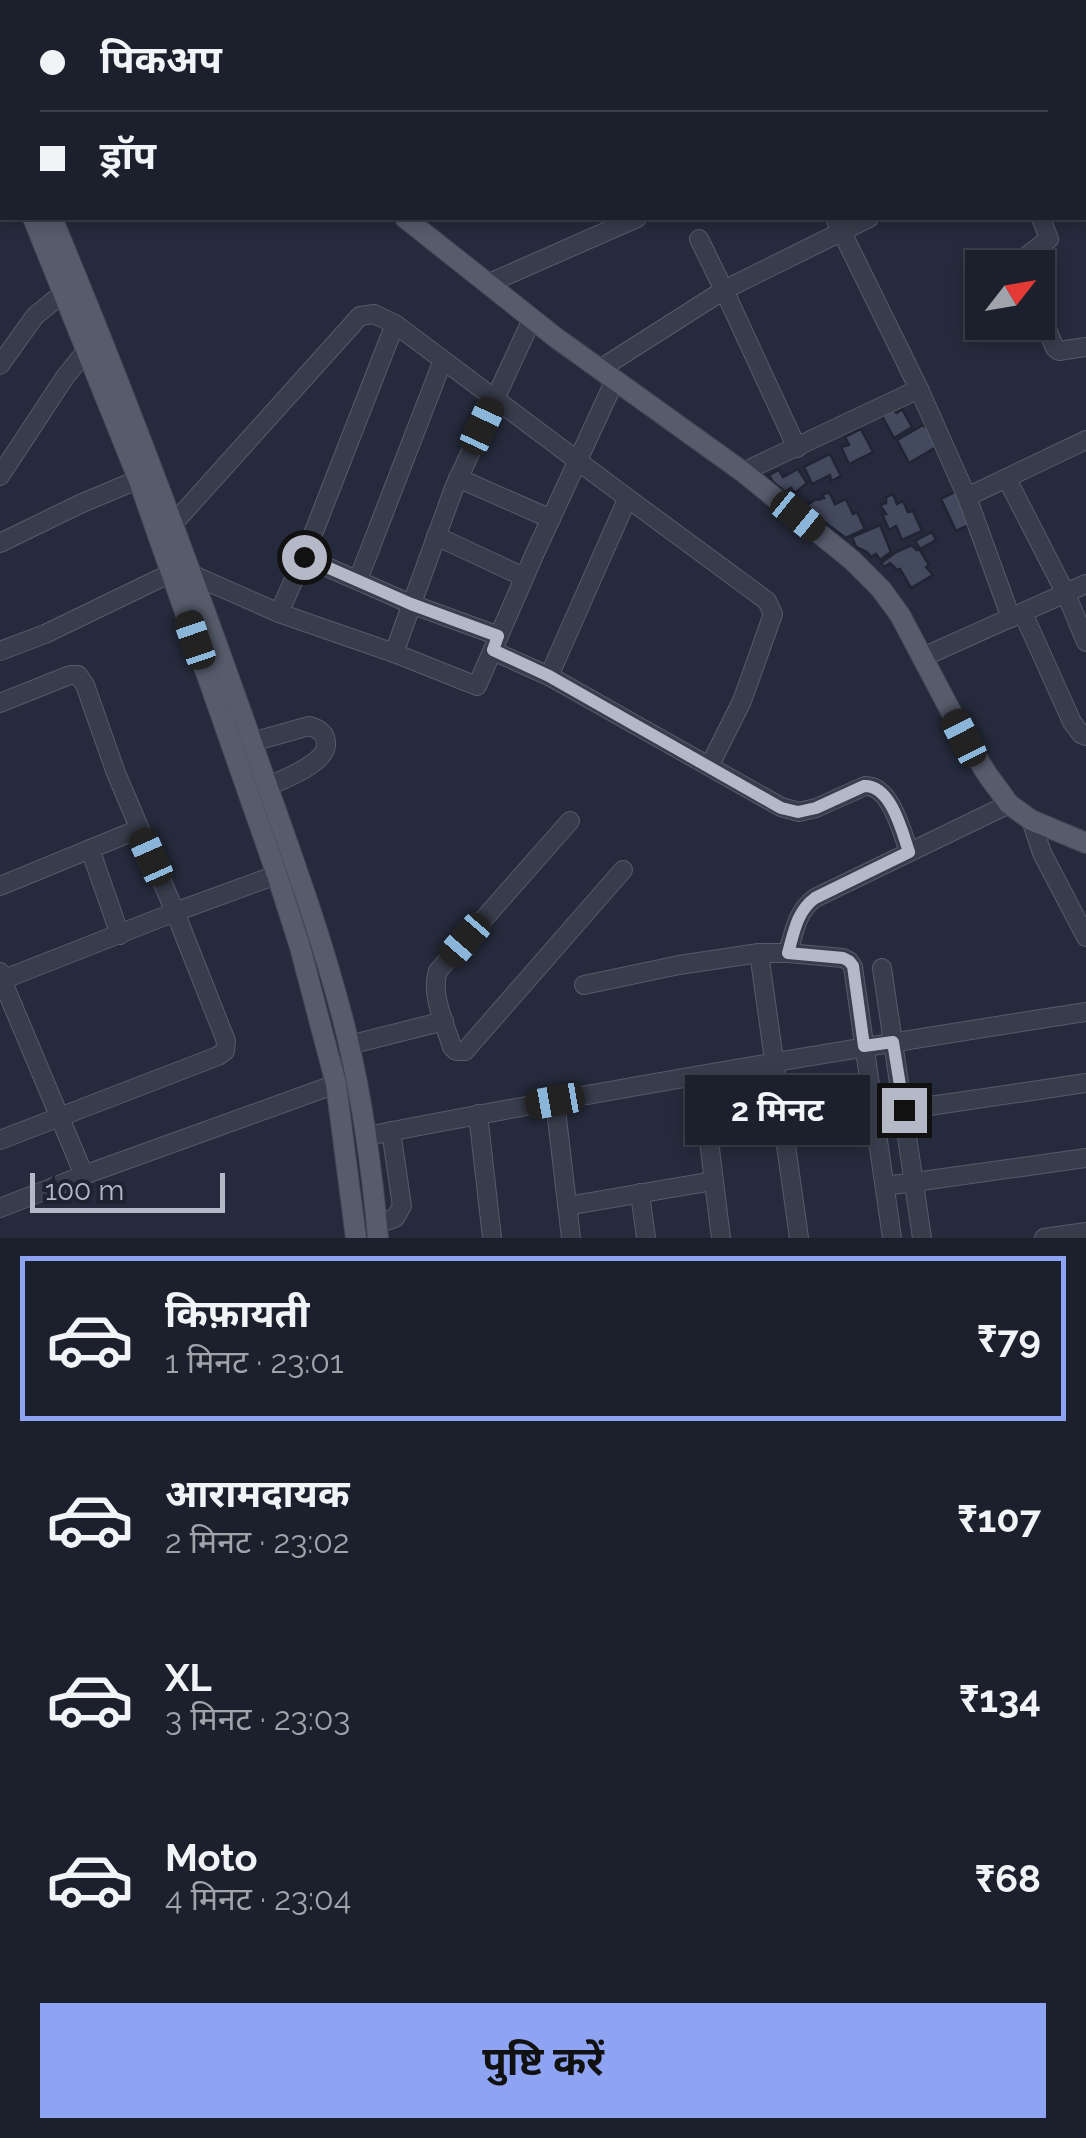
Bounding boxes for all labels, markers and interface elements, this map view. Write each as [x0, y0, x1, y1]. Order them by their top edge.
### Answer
text: पिकअप [100, 37, 222, 82]
text: ड्रॉप [100, 133, 156, 178]
north arrow [965, 250, 1055, 340]
map controls [965, 250, 1055, 340]
car [456, 392, 508, 460]
car [765, 485, 831, 547]
route start [282, 535, 327, 580]
car [171, 607, 219, 673]
car [937, 704, 991, 772]
car [125, 823, 177, 891]
car [434, 908, 496, 972]
callout: 2 मिनट [684, 1075, 869, 1145]
car [523, 1081, 587, 1121]
route end [882, 1088, 927, 1133]
text: 2 मिनट [731, 1091, 824, 1128]
scale bar [30, 1168, 225, 1212]
text: 100 m [45, 1174, 124, 1207]
text: किफ़ायती [165, 1291, 309, 1336]
icon: car [45, 1294, 135, 1384]
text: ₹79 [977, 1316, 1041, 1361]
text: 1 मिनट · 23:01 [165, 1343, 344, 1380]
text: आरामदायक [165, 1471, 349, 1516]
icon: car [45, 1474, 135, 1564]
text: ₹107 [957, 1496, 1041, 1541]
text: 2 मिनट · 23:02 [165, 1523, 350, 1560]
icon: car [45, 1654, 135, 1744]
text: XL [165, 1655, 212, 1700]
text: ₹134 [959, 1676, 1041, 1721]
text: 3 मिनट · 23:03 [165, 1700, 350, 1737]
icon: car [45, 1834, 135, 1924]
text: Moto [165, 1835, 258, 1880]
text: ₹68 [975, 1856, 1041, 1901]
text: 4 मिनट · 23:04 [165, 1880, 351, 1917]
button: पुष्टि करें [40, 2003, 1046, 2118]

